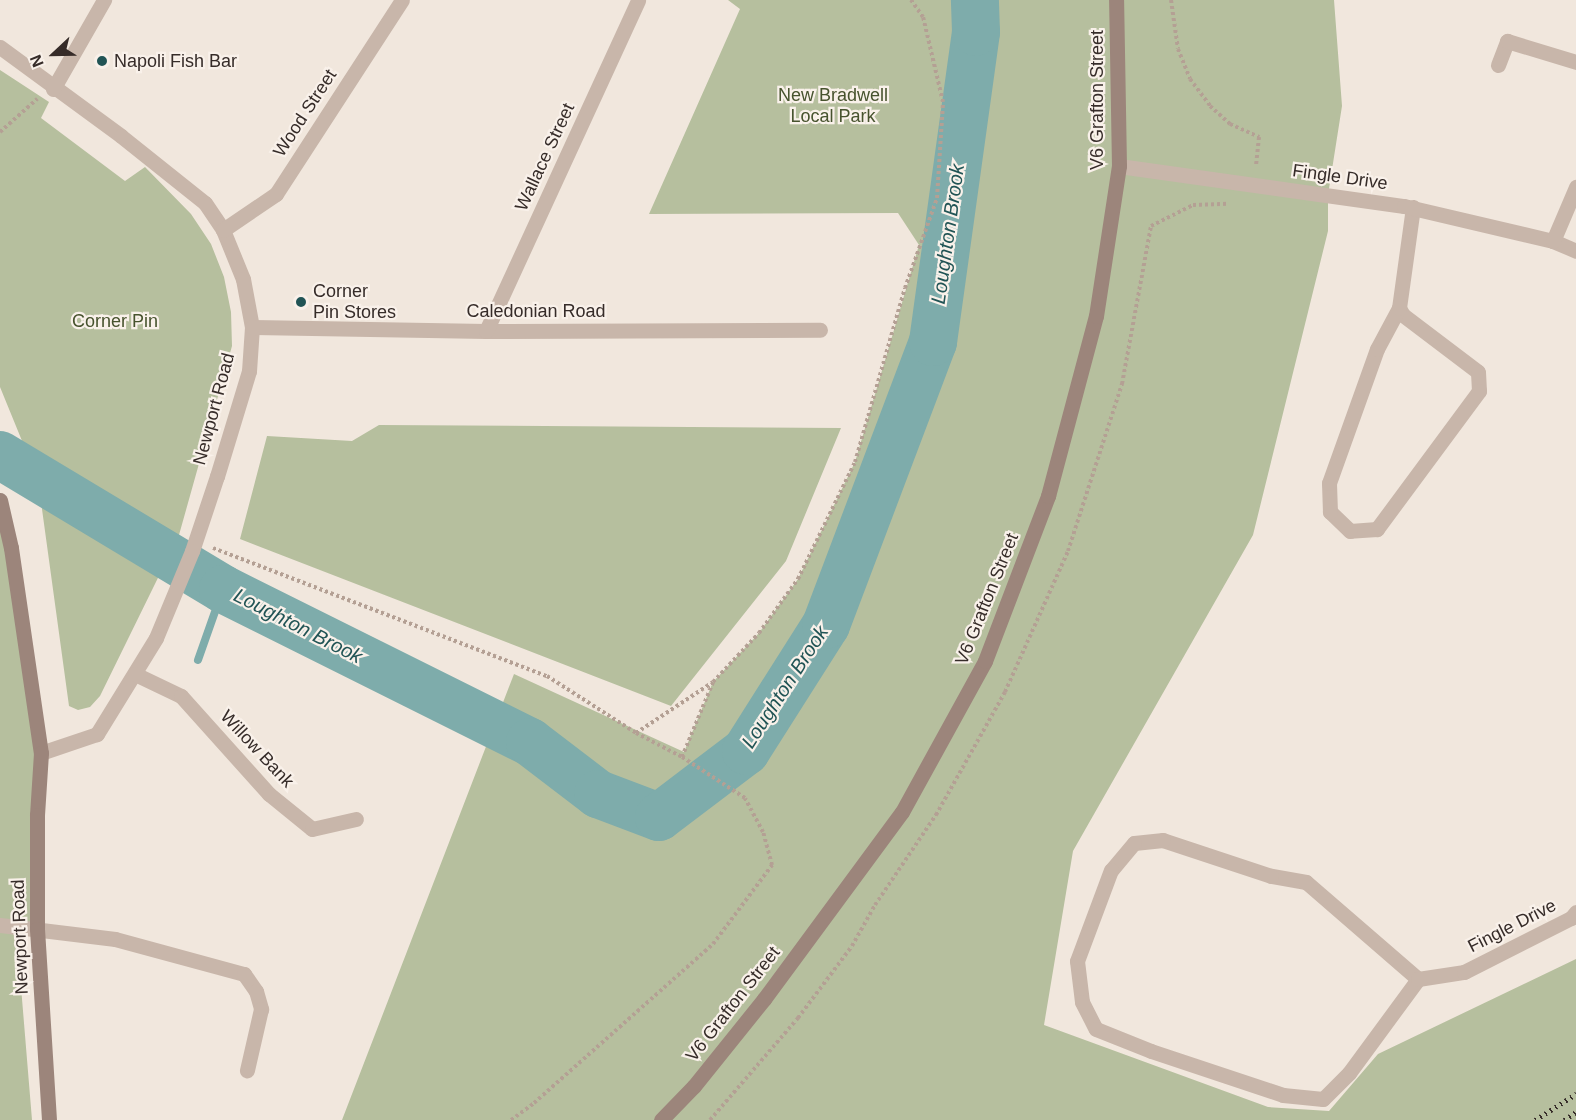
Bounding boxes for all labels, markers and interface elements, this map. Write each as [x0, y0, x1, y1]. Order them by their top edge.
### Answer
north arrow [24, 24, 84, 84]
street label: V6 Grafton Street [1086, 30, 1108, 170]
place label: Napoli Fish Bar [114, 50, 237, 72]
text: N [27, 52, 47, 69]
marker: Napoli Fish Bar [95, 54, 109, 68]
street label: Wood Street [269, 65, 341, 161]
park label: New Bradwell Local Park [778, 85, 888, 128]
street label: Wallace Street [511, 100, 579, 214]
street label: Fingle Drive [1291, 160, 1389, 194]
water label: Loughton Brook [926, 162, 970, 306]
place label: Corner Pin Stores [313, 281, 396, 324]
marker: Corner Pin Stores [294, 295, 308, 309]
street label: Caledonian Road [466, 300, 606, 322]
park label: Corner Pin [72, 310, 158, 332]
street label: Newport Road [189, 351, 239, 467]
street label: V6 Grafton Street [951, 530, 1023, 668]
water label: Loughton Brook [230, 583, 366, 669]
water label: Loughton Brook [736, 621, 834, 753]
street label: Willow Bank [216, 706, 298, 792]
street label: Newport Road [7, 879, 33, 995]
street label: Fingle Drive [1464, 895, 1560, 957]
street label: V6 Grafton Street [681, 942, 785, 1066]

